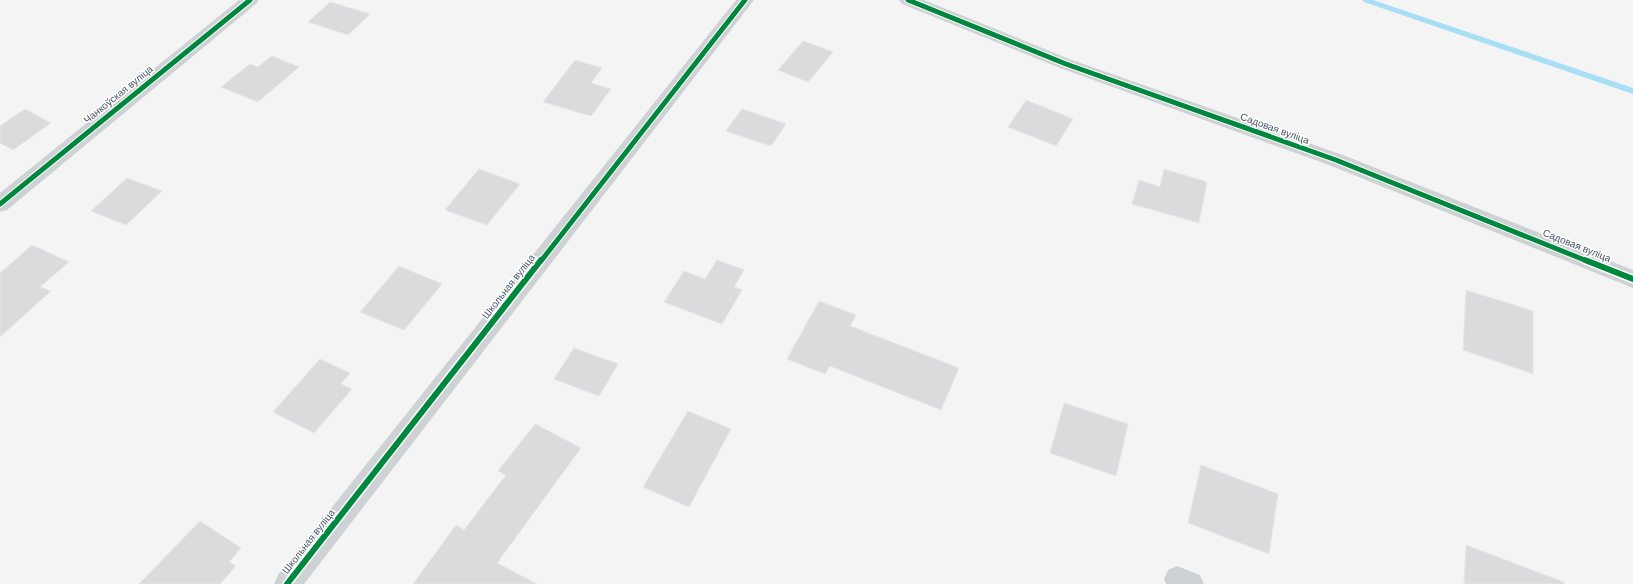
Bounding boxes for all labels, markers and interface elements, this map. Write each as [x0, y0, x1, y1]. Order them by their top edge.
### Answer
street label: Чанкоўская вуліца [82, 63, 155, 126]
street label: Садовая вуліца [1239, 111, 1311, 146]
street label: Садовая вуліца [1541, 227, 1613, 264]
street label: Школьная вуліца [480, 252, 537, 321]
street label: Школьная вуліца [280, 507, 337, 576]

